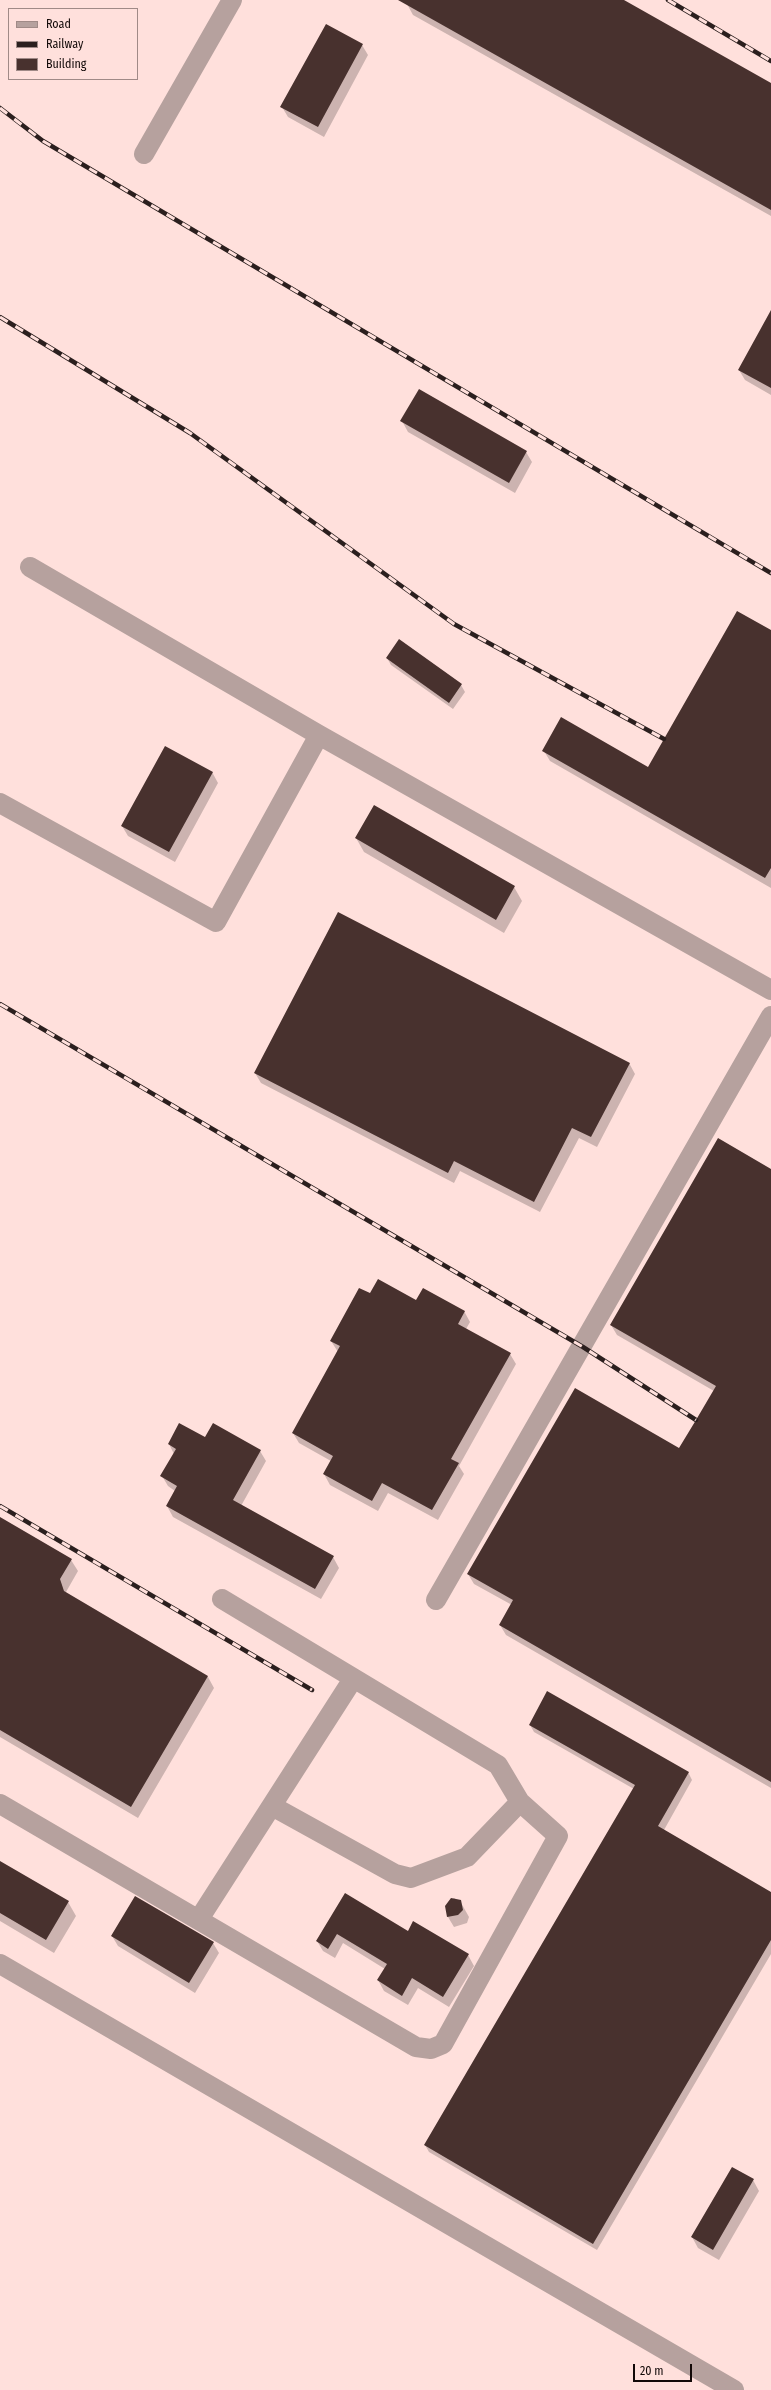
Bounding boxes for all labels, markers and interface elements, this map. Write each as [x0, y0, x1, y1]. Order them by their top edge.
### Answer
legend [8, 8, 138, 80]
text: Road [46, 17, 71, 31]
text: Railway [46, 37, 83, 51]
text: Building [46, 57, 86, 71]
scale bar [635, 2356, 694, 2382]
text: 20 m [640, 2364, 664, 2378]

